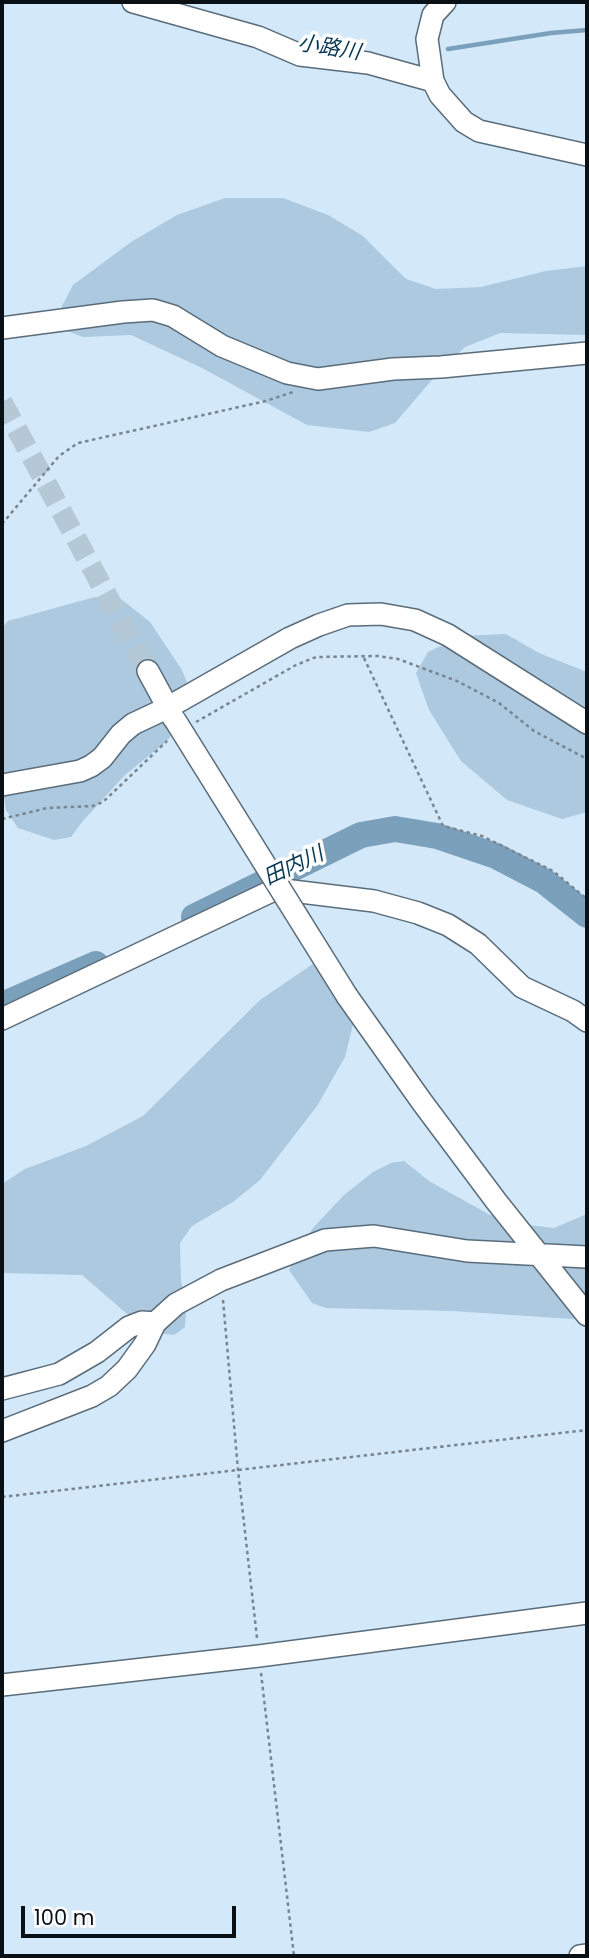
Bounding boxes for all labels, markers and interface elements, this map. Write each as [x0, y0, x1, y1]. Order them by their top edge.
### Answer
water label: 小路川 [296, 32, 362, 66]
water label: 田内川 [260, 842, 328, 892]
scale bar [24, 1892, 240, 1936]
text: 100 m [34, 1903, 94, 1932]

